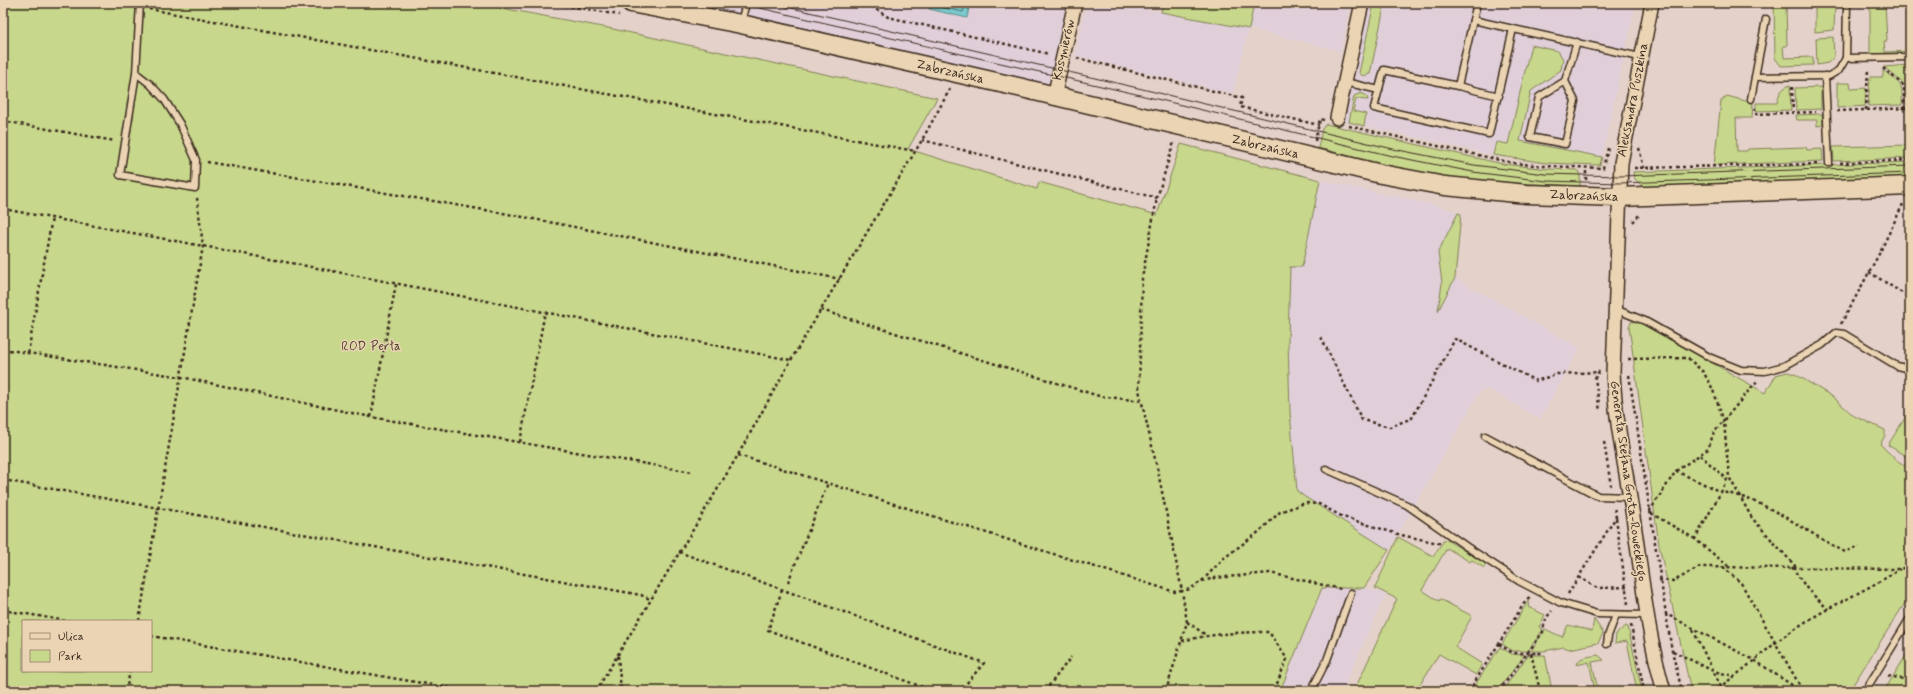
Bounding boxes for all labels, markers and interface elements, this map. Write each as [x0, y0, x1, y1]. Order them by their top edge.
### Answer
street label: Kosynierów [1049, 18, 1079, 82]
street label: Aleksandra Puszkina [1614, 41, 1652, 159]
street label: Zabrzańska [914, 56, 986, 88]
street label: Zabrzańska [1229, 131, 1301, 163]
street label: Zabrzańska [1549, 186, 1619, 206]
park label: ROD Perła [341, 338, 401, 355]
street label: Generała Stefana Grota-Roweckiego [1604, 380, 1650, 583]
legend [22, 620, 152, 672]
text: Ulica [58, 629, 84, 645]
text: Park [58, 649, 82, 665]

